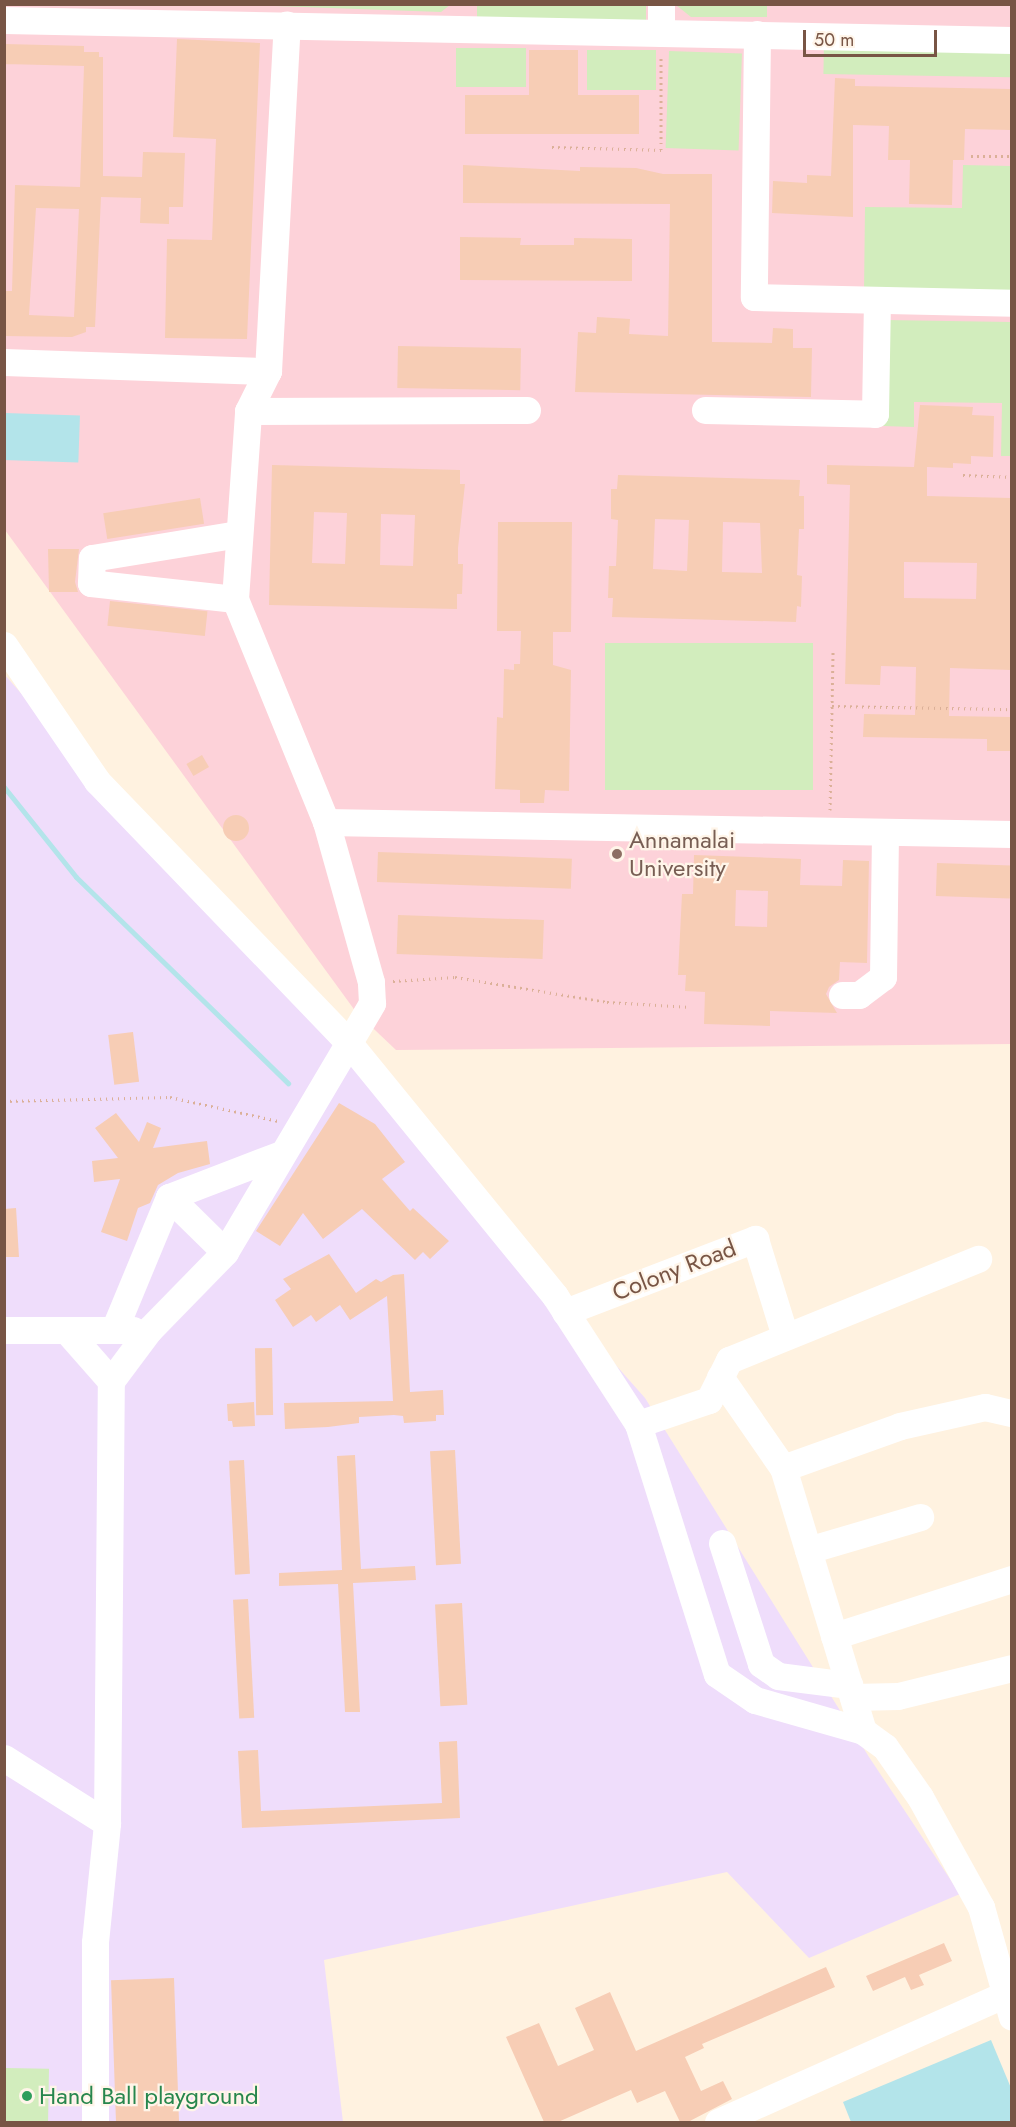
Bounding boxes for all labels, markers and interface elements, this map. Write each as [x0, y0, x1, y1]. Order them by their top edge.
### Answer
scale bar [806, 18, 940, 56]
text: 50 m [814, 27, 854, 53]
place label: Annamalai University [629, 826, 735, 882]
marker: Annamalai University [610, 847, 624, 861]
street label: Colony Road [608, 1233, 740, 1307]
place label: Hand Ball playground [39, 2082, 259, 2110]
marker: Hand Ball playground [20, 2089, 34, 2103]

